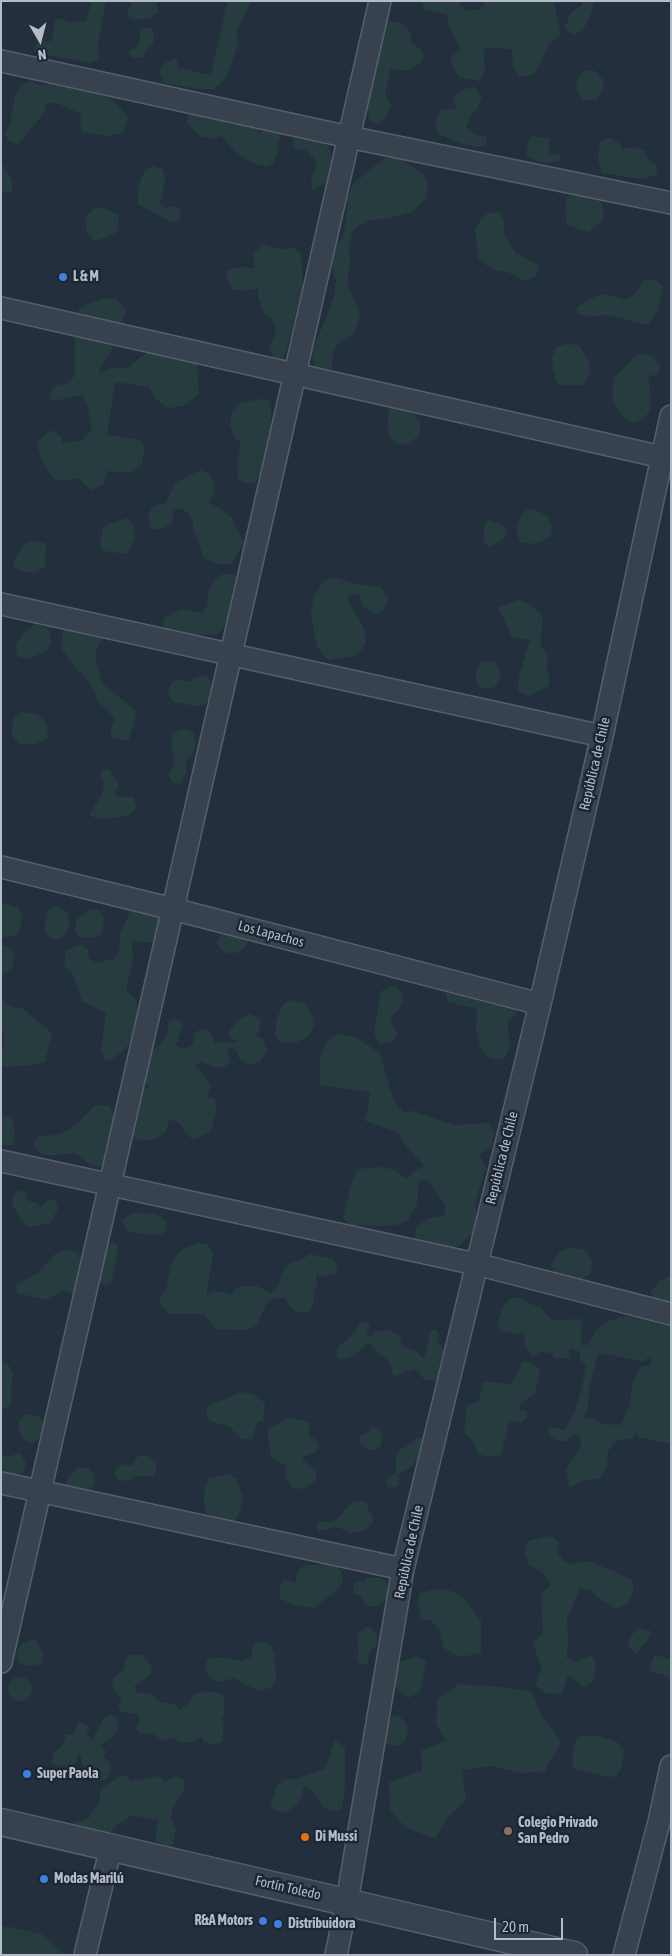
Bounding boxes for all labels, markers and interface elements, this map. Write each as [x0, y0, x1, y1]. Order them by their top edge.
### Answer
north arrow [15, 15, 65, 65]
text: N [37, 46, 47, 63]
place label: L & M [73, 269, 99, 285]
marker: L & M [57, 271, 69, 283]
street label: República de Chile [576, 716, 614, 812]
street label: Los Lapachos [236, 917, 306, 951]
street label: República de Chile [482, 1110, 522, 1206]
street label: República de Chile [391, 1504, 427, 1600]
place label: Super Paola [37, 1766, 99, 1782]
marker: Super Paola [21, 1768, 33, 1780]
place label: Colegio Privado San Pedro [518, 1815, 598, 1848]
marker: Colegio Privado San Pedro [502, 1825, 514, 1837]
place label: Di Mussi [315, 1829, 357, 1845]
marker: Di Mussi [299, 1831, 311, 1843]
place label: Modas Marilú [54, 1871, 124, 1887]
street label: Fortín Toledo [254, 1872, 322, 1904]
marker: Modas Marilú [38, 1873, 50, 1885]
scale bar [497, 1908, 566, 1940]
place label: R&A Motors [194, 1913, 253, 1929]
marker: R&A Motors [257, 1915, 269, 1927]
place label: Distribuidora [288, 1916, 356, 1932]
marker: Distribuidora [272, 1918, 284, 1930]
text: 20 m [502, 1918, 529, 1935]

